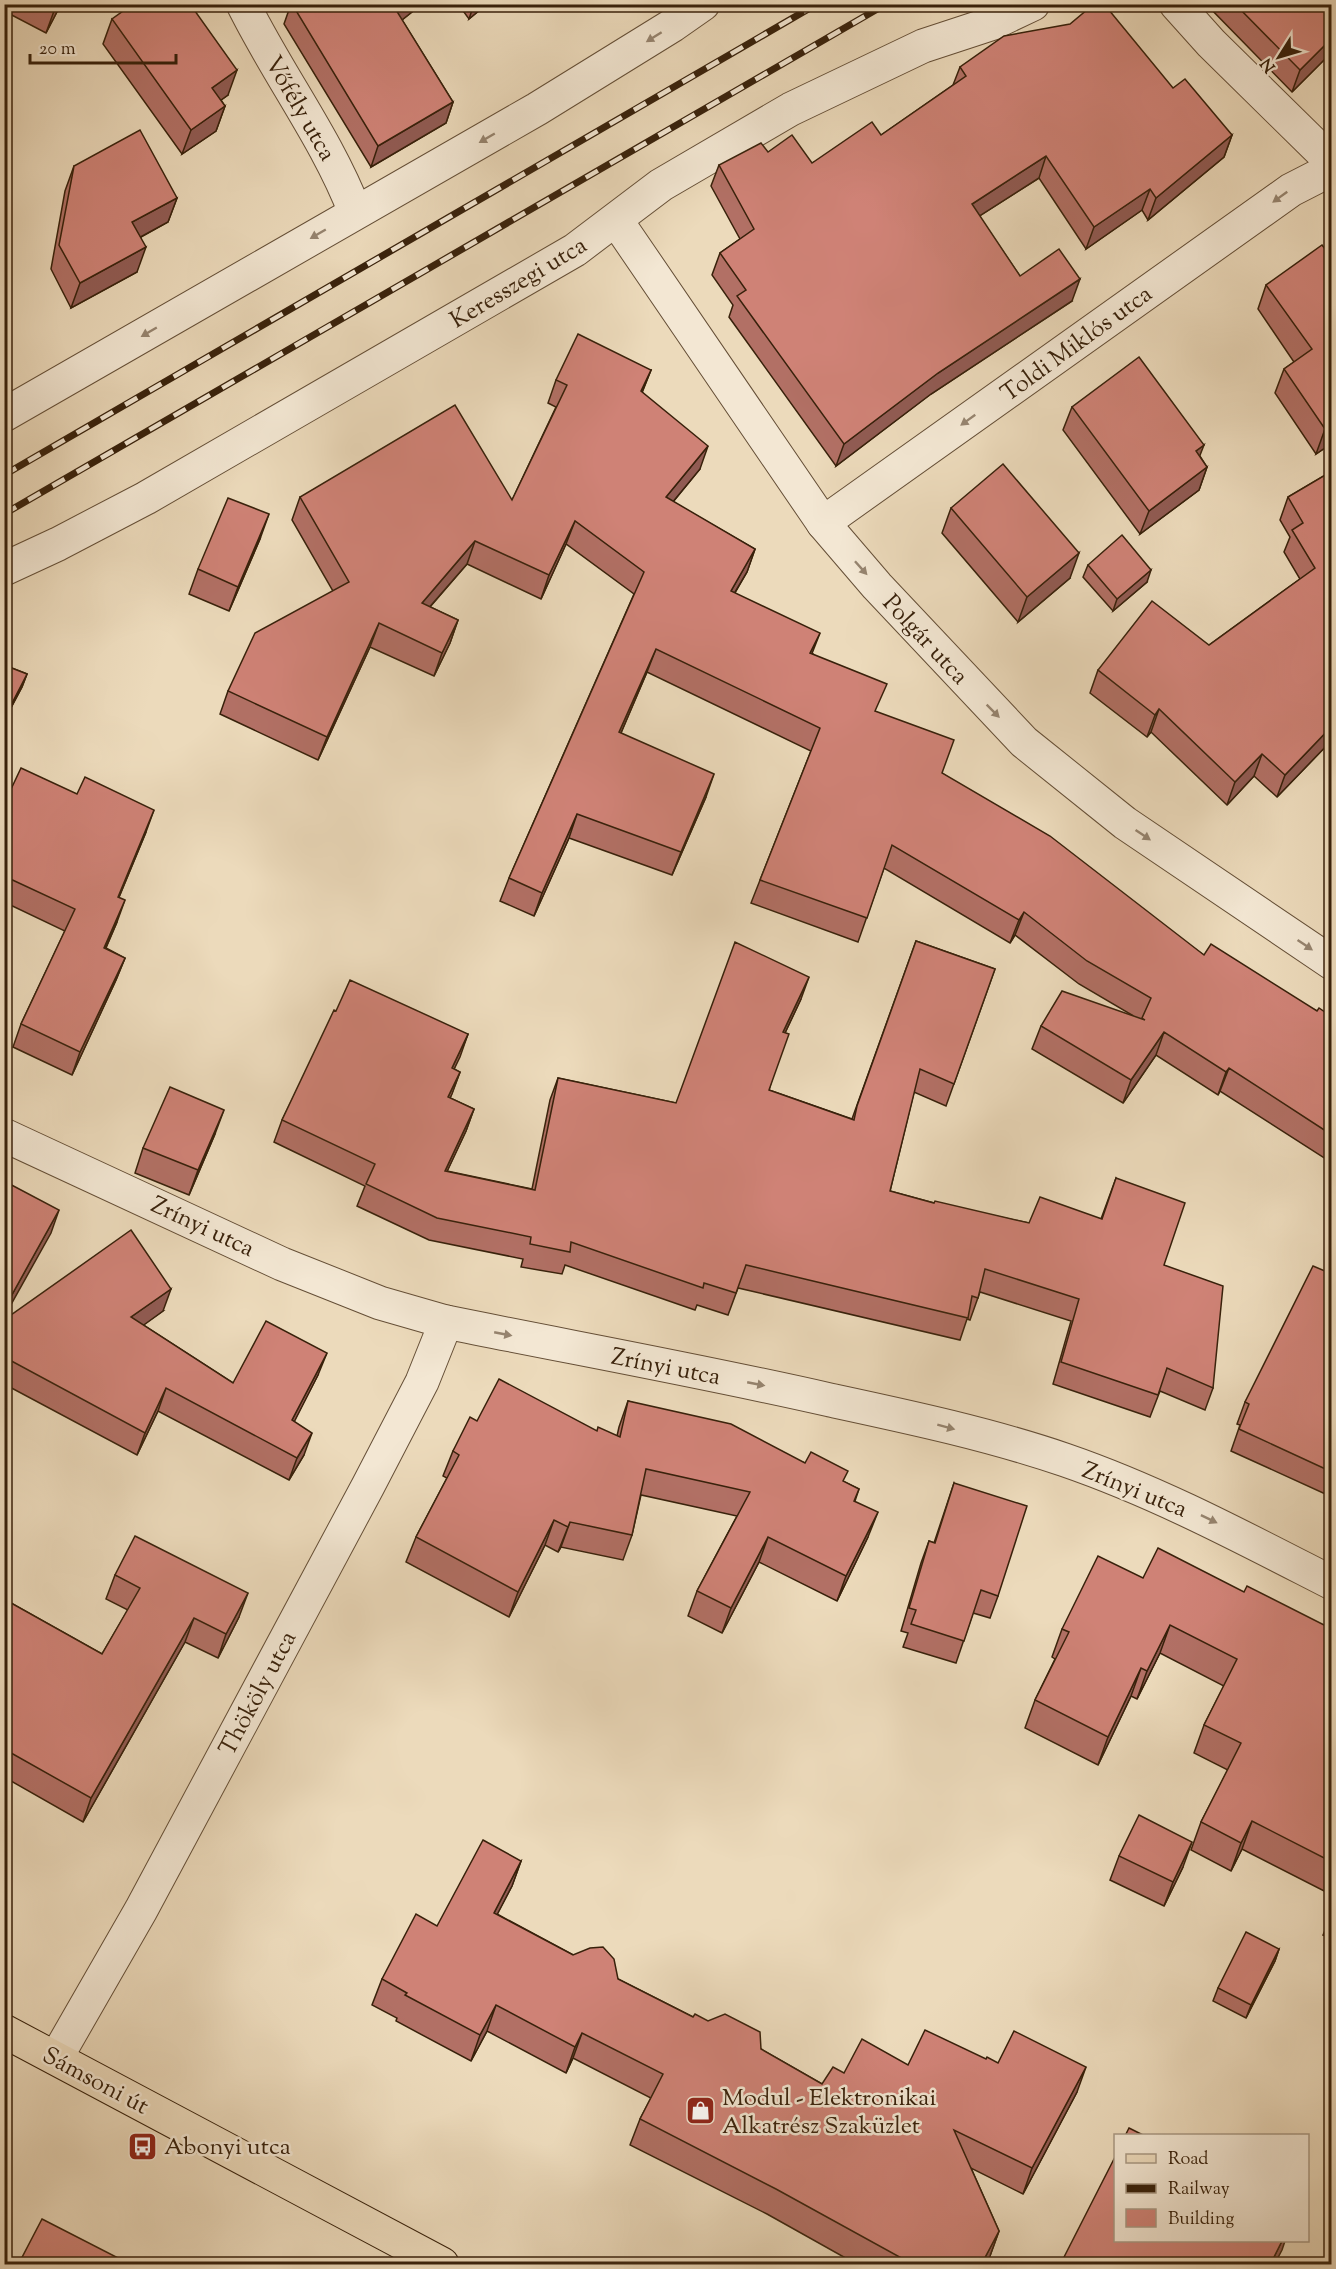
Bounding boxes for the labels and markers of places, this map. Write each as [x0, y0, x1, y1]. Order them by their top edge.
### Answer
place label: Modul - Elektronikai Alkatrész Szaküzlet [722, 2082, 936, 2144]
shop icon: Modul - Elektronikai Alkatrész Szaküzlet [685, 2095, 717, 2127]
bus stop icon: Abonyi utca [127, 2130, 159, 2162]
place label: Abonyi utca [164, 2131, 291, 2165]

